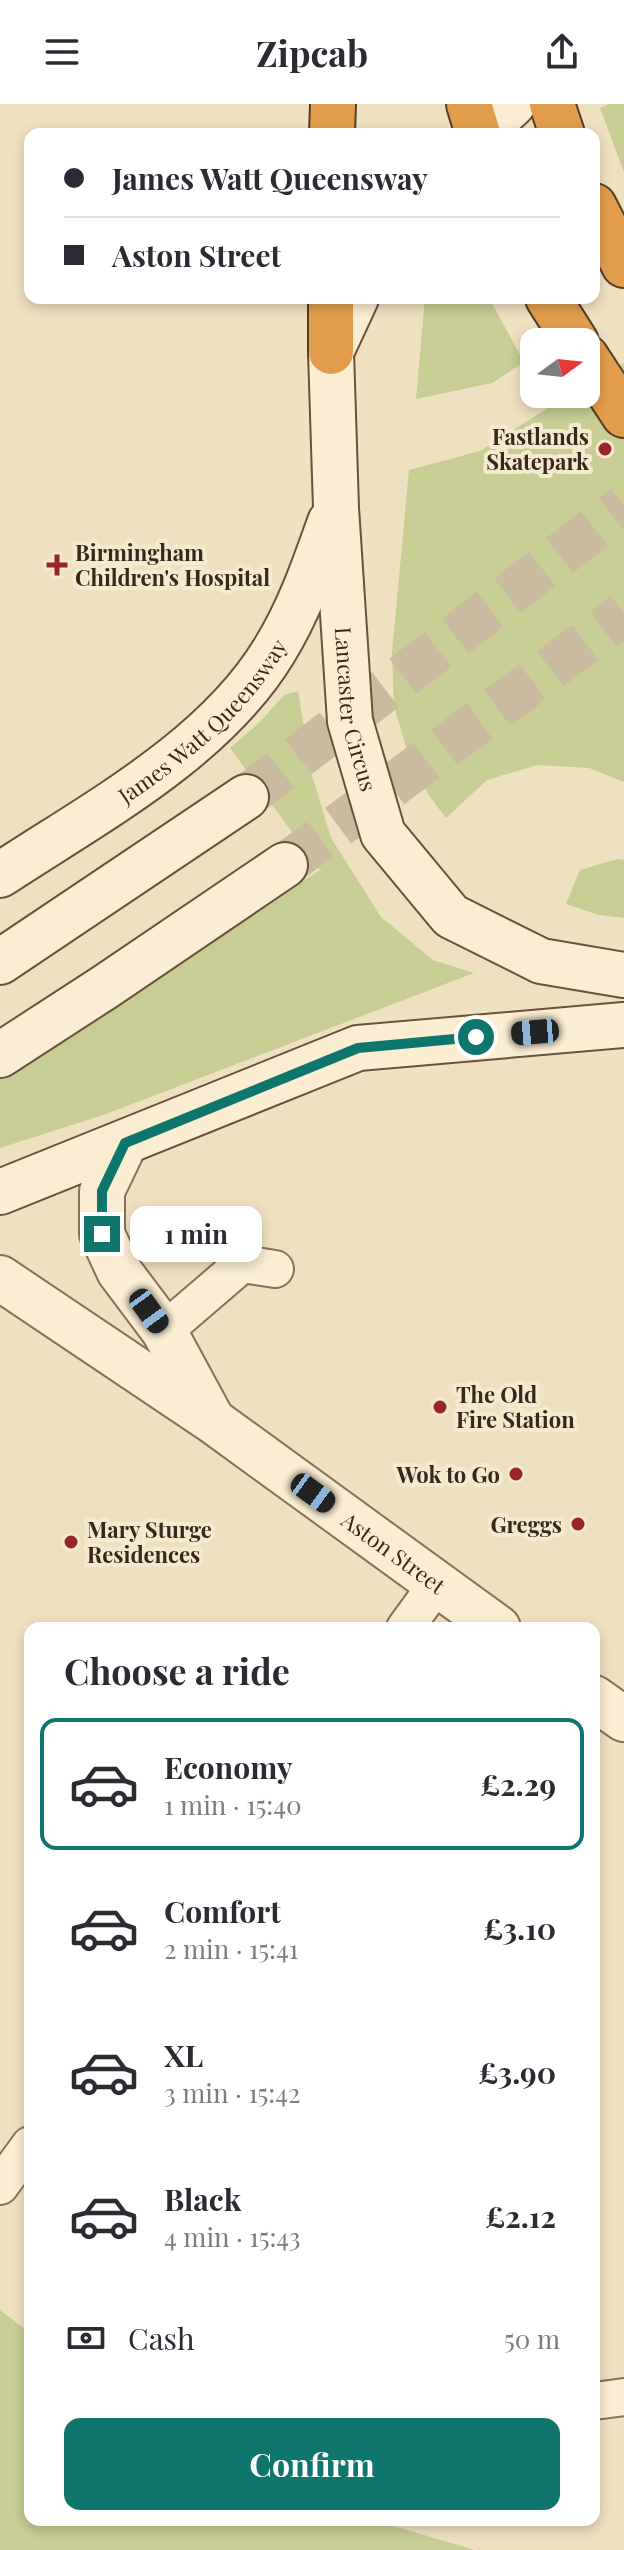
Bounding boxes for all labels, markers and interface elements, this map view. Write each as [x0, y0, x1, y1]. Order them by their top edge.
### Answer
text: Zipcab [256, 28, 368, 76]
icon: menu [40, 30, 84, 74]
icon: share [540, 30, 584, 74]
text: James Watt Queensway [112, 158, 428, 198]
text: Aston Street [112, 235, 281, 275]
north arrow [520, 328, 600, 408]
map controls [520, 328, 600, 408]
place label: Fastlands Skatepark [486, 421, 589, 476]
marker: Fastlands Skatepark [596, 440, 614, 458]
place label: Birmingham Children's Hospital [75, 537, 270, 592]
marker: Birmingham Children's Hospital [46, 554, 68, 576]
street label: Lancaster Circus [329, 626, 385, 795]
street label: James Watt Queensway [111, 633, 293, 810]
car [510, 1018, 560, 1046]
route start [458, 1019, 494, 1055]
callout: 1 min [130, 1206, 262, 1262]
route end [84, 1216, 120, 1252]
text: 1 min [164, 1216, 228, 1251]
car [125, 1285, 173, 1337]
place label: The Old Fire Station [456, 1379, 575, 1434]
marker: The Old Fire Station [431, 1398, 449, 1416]
place label: Wok to Go [396, 1459, 500, 1489]
marker: Wok to Go [507, 1465, 525, 1483]
car [287, 1469, 339, 1517]
street label: Aston Street [335, 1504, 453, 1601]
place label: Greggs [490, 1509, 562, 1539]
place label: Mary Sturge Residences [87, 1514, 212, 1569]
marker: Greggs [569, 1515, 587, 1533]
marker: Mary Sturge Residences [62, 1533, 80, 1551]
text: Choose a ride [64, 1646, 290, 1694]
text: Economy [164, 1747, 293, 1787]
icon: car [68, 1748, 140, 1820]
text: £2.29 [480, 1764, 556, 1804]
text: 1 min · 15:40 [164, 1787, 302, 1822]
text: Comfort [164, 1891, 281, 1931]
icon: car [68, 1892, 140, 1964]
text: £3.10 [483, 1908, 556, 1948]
text: 2 min · 15:41 [164, 1931, 298, 1966]
text: XL [164, 2035, 203, 2075]
icon: car [68, 2036, 140, 2108]
text: £3.90 [478, 2052, 556, 2092]
text: 3 min · 15:42 [164, 2075, 301, 2110]
text: Black [164, 2179, 241, 2219]
icon: car [68, 2180, 140, 2252]
text: £2.12 [485, 2196, 556, 2236]
text: 4 min · 15:43 [164, 2219, 300, 2254]
icon: cash [64, 2316, 108, 2360]
text: Cash [128, 2318, 195, 2358]
text: 50 m [504, 2321, 560, 2356]
button: Confirm [64, 2418, 560, 2510]

